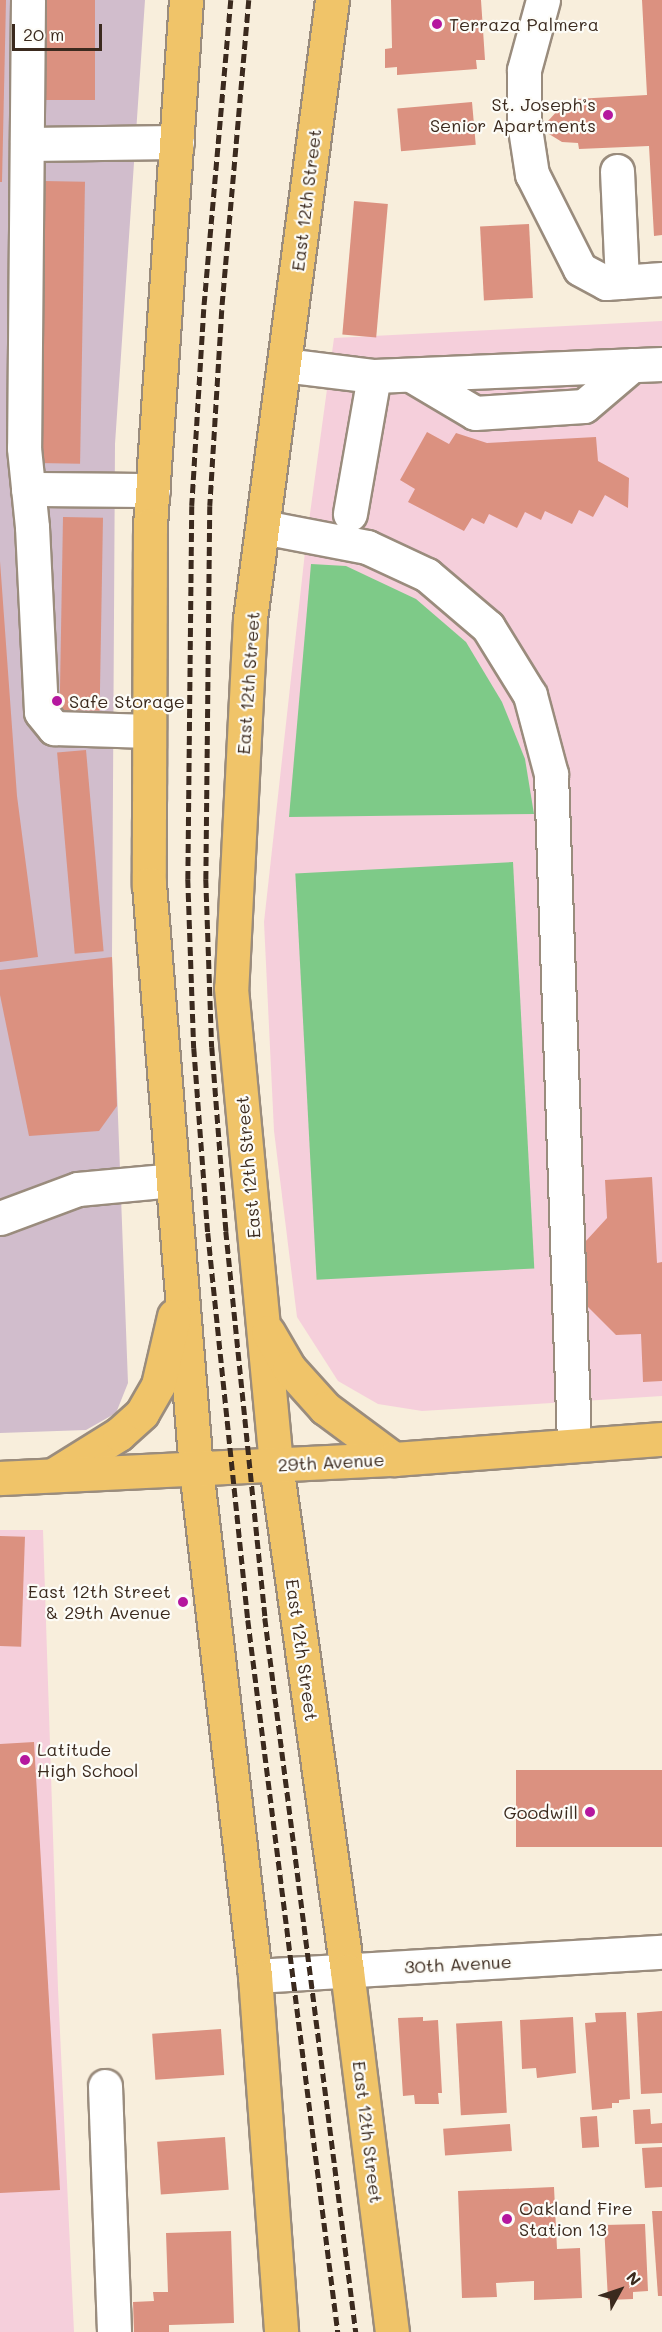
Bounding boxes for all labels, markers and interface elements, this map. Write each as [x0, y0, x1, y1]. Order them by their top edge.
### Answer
scale bar [15, 12, 105, 50]
place label: Terraza Palmera [449, 13, 599, 35]
marker: Terraza Palmera [430, 17, 444, 31]
text: 20 m [23, 22, 64, 46]
place label: St. Joseph’s Senior Apartments [430, 94, 596, 136]
marker: St. Joseph’s Senior Apartments [601, 108, 615, 122]
street label: East 12th Street [287, 128, 325, 272]
street label: East 12th Street [232, 611, 264, 755]
place label: Safe Storage [69, 690, 185, 712]
marker: Safe Storage [50, 694, 64, 708]
street label: East 12th Street [231, 1095, 265, 1239]
street label: 29th Avenue [277, 1448, 385, 1476]
street label: East 12th Street [281, 1578, 323, 1722]
place label: East 12th Street & 29th Avenue [28, 1581, 171, 1624]
marker: East 12th Street & 29th Avenue [176, 1595, 190, 1609]
place label: Latitude High School [37, 1739, 138, 1782]
marker: Latitude High School [18, 1753, 32, 1767]
place label: Goodwill [503, 1801, 578, 1823]
marker: Goodwill [583, 1805, 597, 1819]
street label: 30th Avenue [404, 1950, 512, 1978]
street label: East 12th Street [349, 2060, 387, 2204]
place label: Oakland Fire Station 13 [519, 2198, 633, 2240]
marker: Oakland Fire Station 13 [500, 2212, 514, 2226]
north arrow [590, 2260, 650, 2320]
text: N [622, 2267, 646, 2290]

